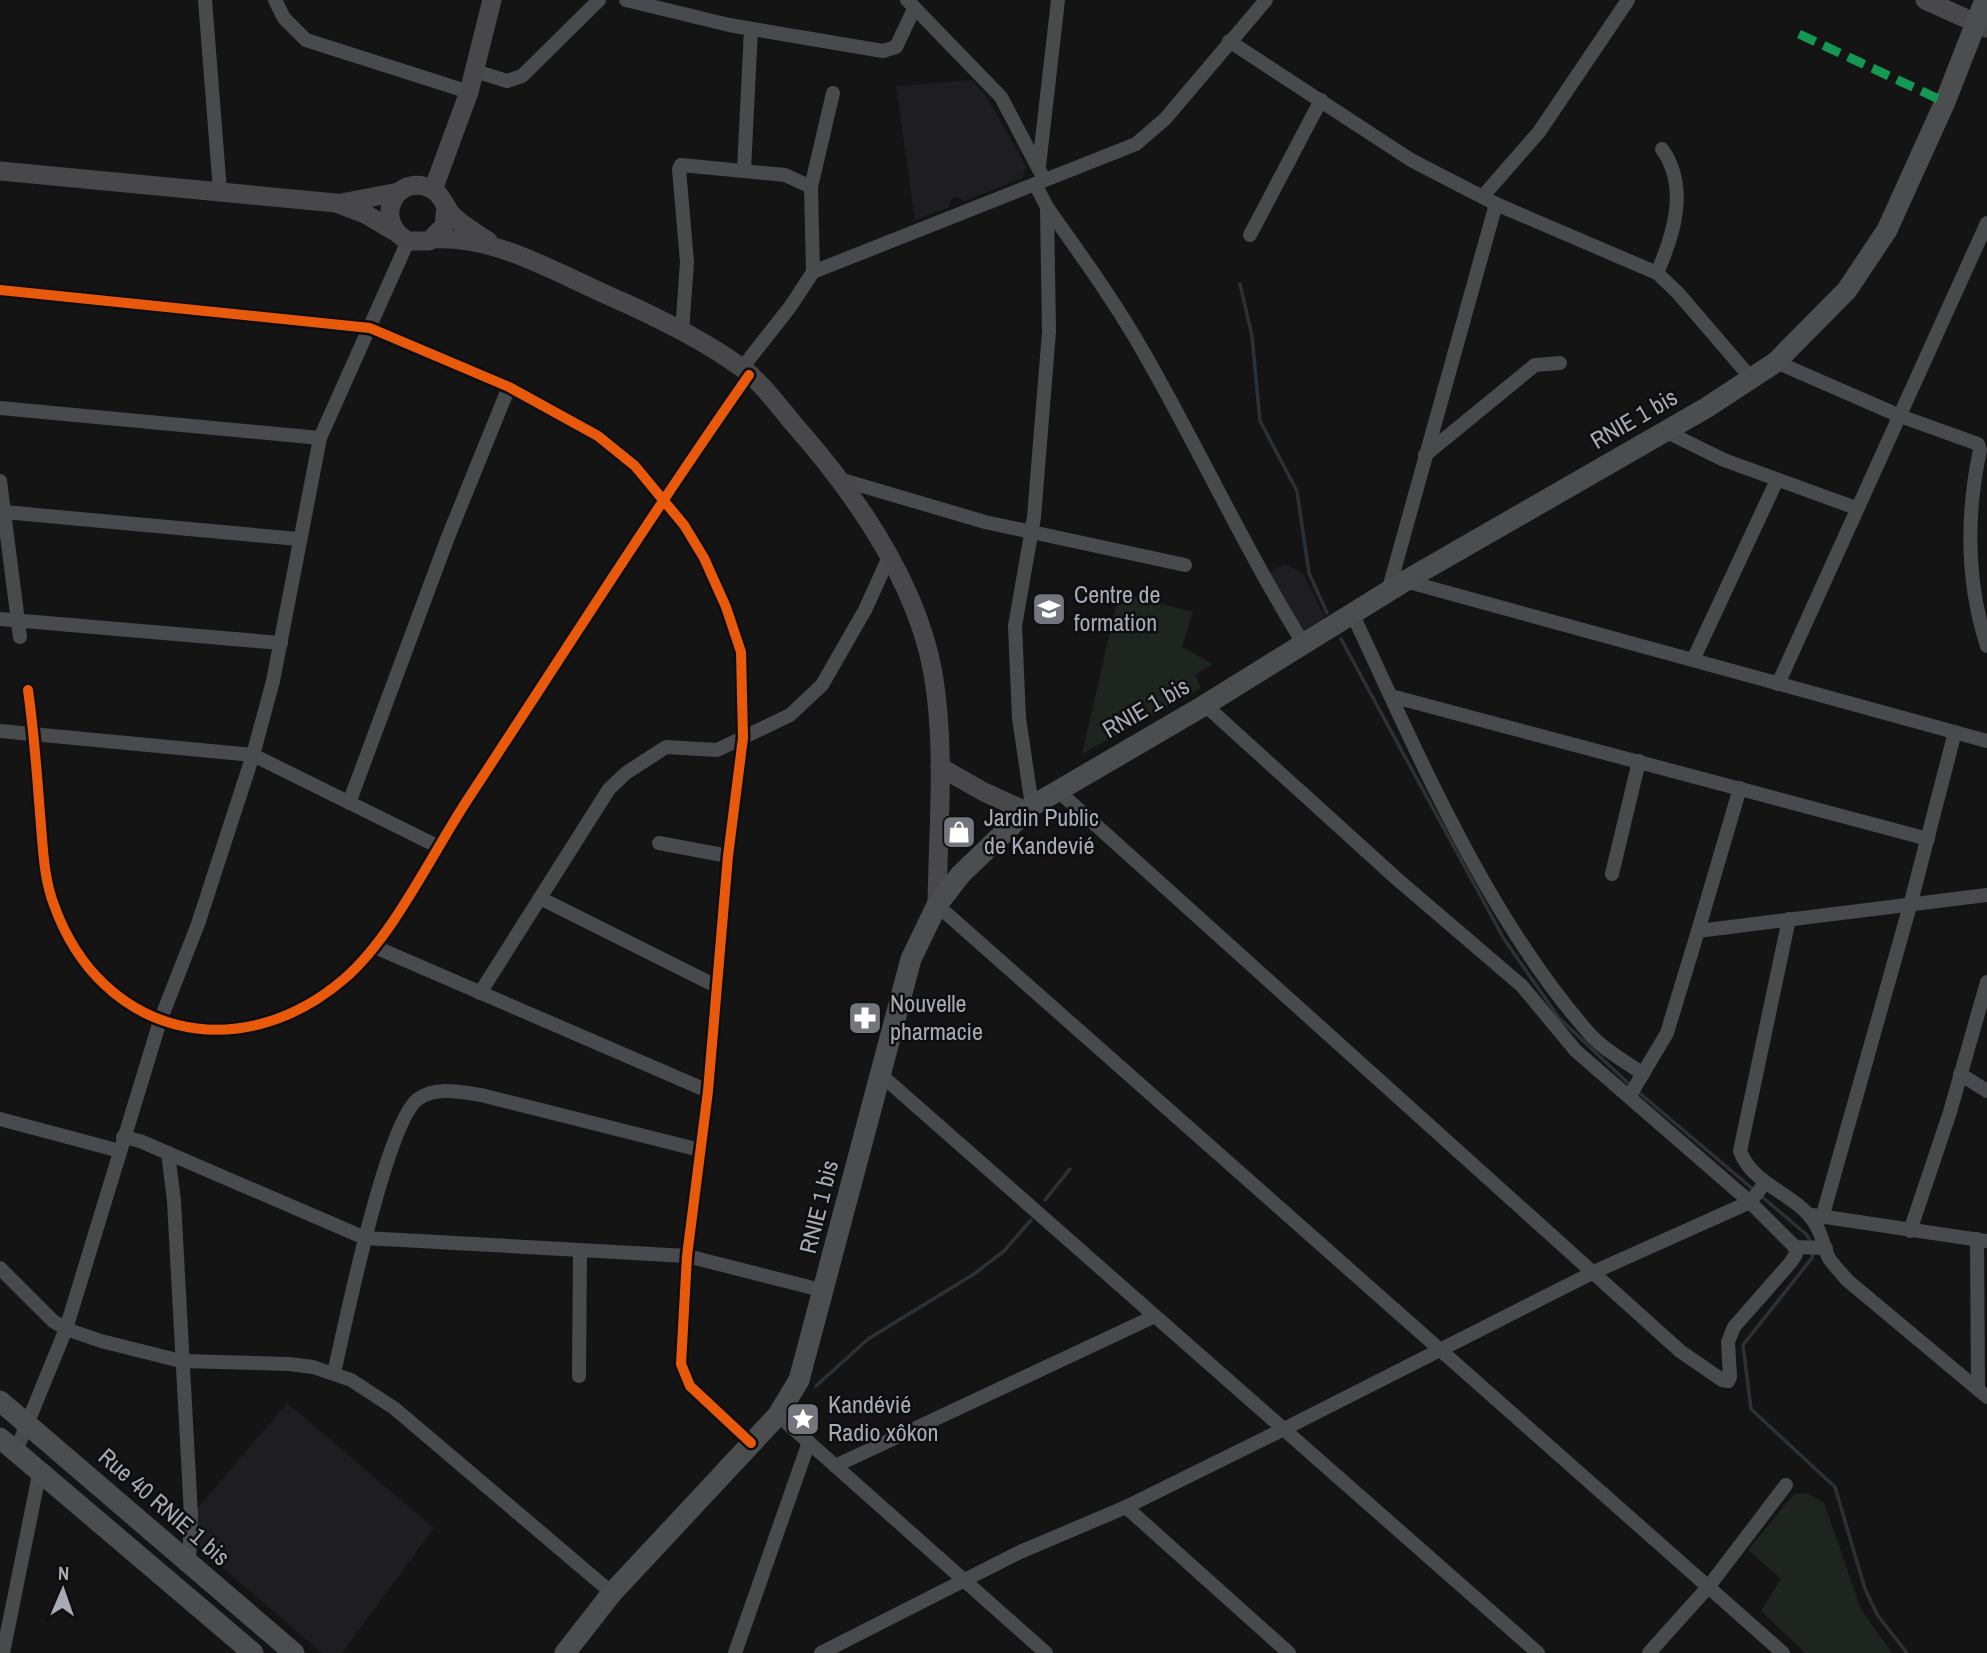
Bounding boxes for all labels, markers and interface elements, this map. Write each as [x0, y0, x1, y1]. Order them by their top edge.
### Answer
street label: RNIE 1 bis [1584, 380, 1683, 456]
place label: Centre de formation [1074, 578, 1160, 638]
school or university icon: Centre de formation [1030, 590, 1068, 628]
street label: RNIE 1 bis [1096, 669, 1195, 745]
place label: Jardin Public de Kandevié [984, 801, 1099, 861]
shop icon: Jardin Public de Kandevié [940, 813, 978, 851]
place label: Nouvelle pharmacie [890, 987, 983, 1047]
pharmacy icon: Nouvelle pharmacie [846, 999, 884, 1037]
street label: RNIE 1 bis [791, 1157, 845, 1257]
place label: Kandévié Radio xôkon [828, 1388, 939, 1448]
place icon: Kandévié Radio xôkon [784, 1400, 822, 1438]
street label: Rue 40 RNIE 1 bis [92, 1440, 237, 1572]
north arrow [28, 1555, 98, 1625]
text: N [58, 1560, 70, 1586]

